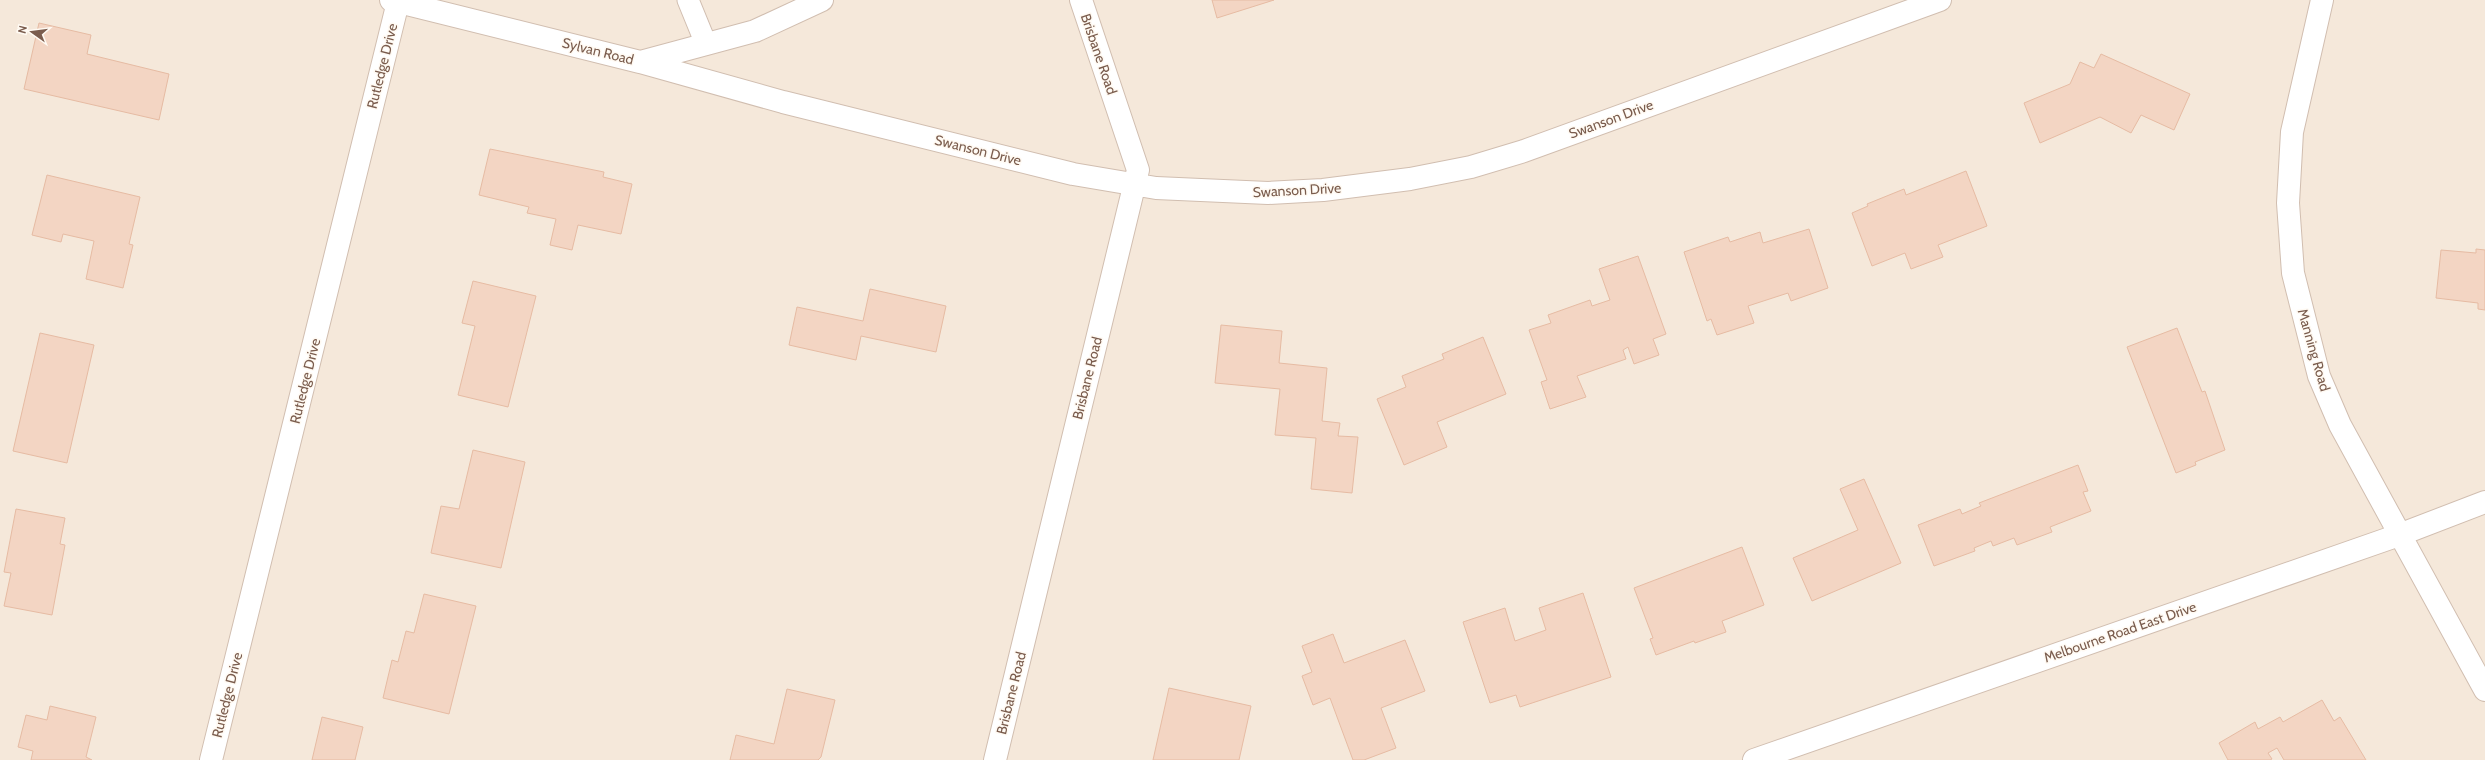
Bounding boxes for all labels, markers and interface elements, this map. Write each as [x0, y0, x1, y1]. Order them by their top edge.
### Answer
street label: Brisbane Road [1077, 11, 1121, 97]
north arrow [12, 12, 52, 52]
street label: Rutledge Drive [363, 22, 401, 110]
text: N [15, 24, 30, 35]
street label: Sylvan Road [560, 33, 636, 69]
street label: Swanson Drive [1566, 95, 1656, 143]
street label: Swanson Drive [933, 131, 1023, 169]
street label: Swanson Drive [1252, 179, 1342, 201]
street label: Manning Road [2294, 307, 2334, 393]
street label: Brisbane Road [1068, 335, 1106, 421]
street label: Rutledge Drive [286, 337, 324, 425]
street label: Melbourne Road East Drive [2041, 597, 2199, 667]
street label: Brisbane Road [992, 650, 1030, 736]
street label: Rutledge Drive [208, 651, 246, 739]

